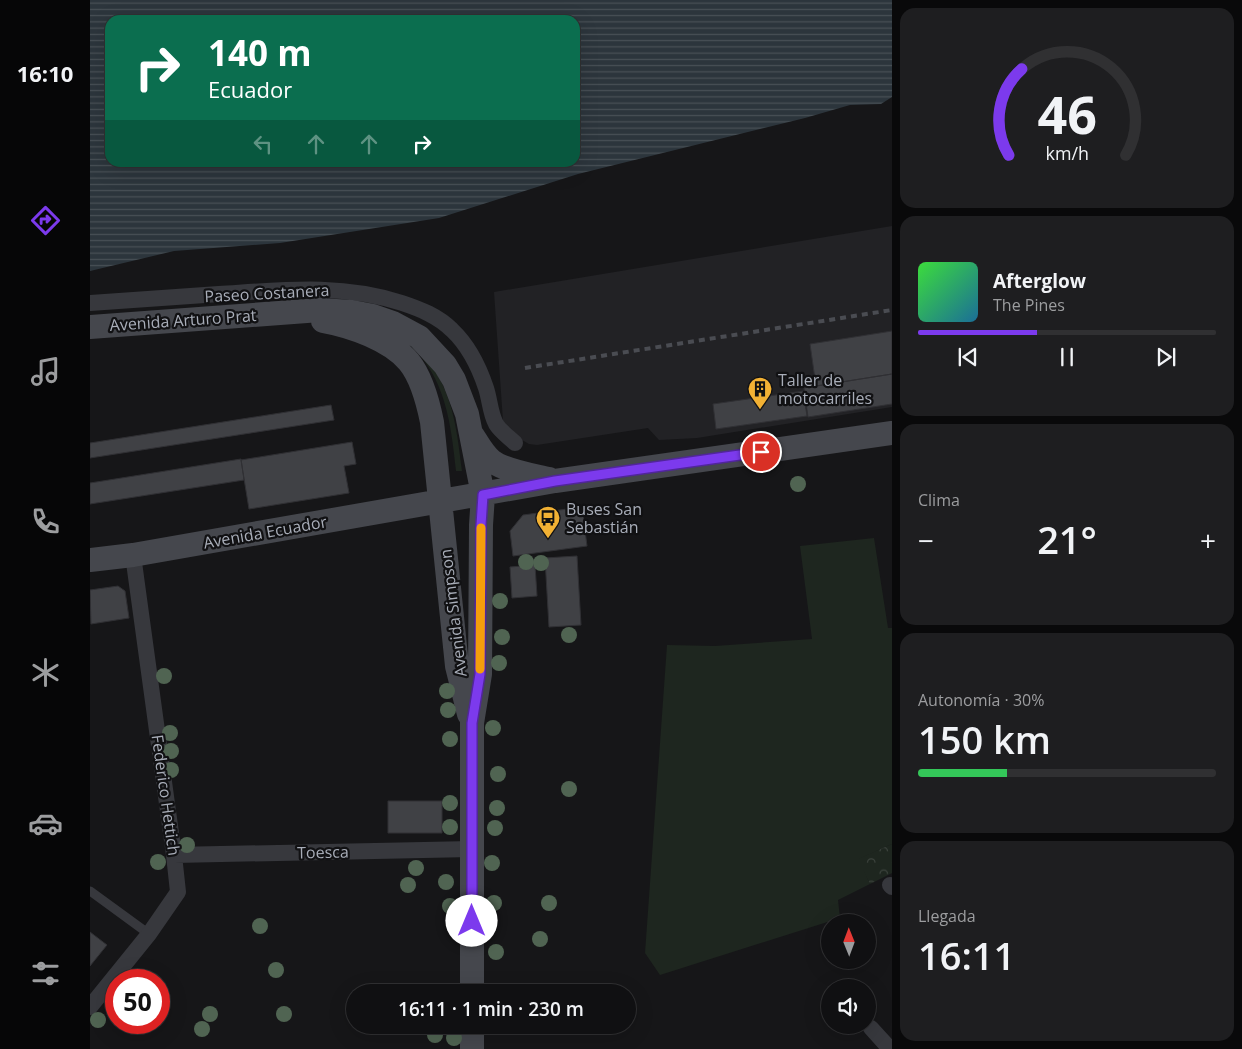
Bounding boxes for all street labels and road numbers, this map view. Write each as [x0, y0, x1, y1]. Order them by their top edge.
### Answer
street label: Paseo Costanera [204, 279, 330, 307]
street label: Avenida Arturo Prat [109, 304, 257, 336]
street label: Avenida Ecuador [202, 510, 329, 554]
street label: Avenida Simpson [434, 548, 472, 678]
street label: Federico Hettich [147, 733, 185, 857]
street label: Toesca [297, 841, 349, 863]

